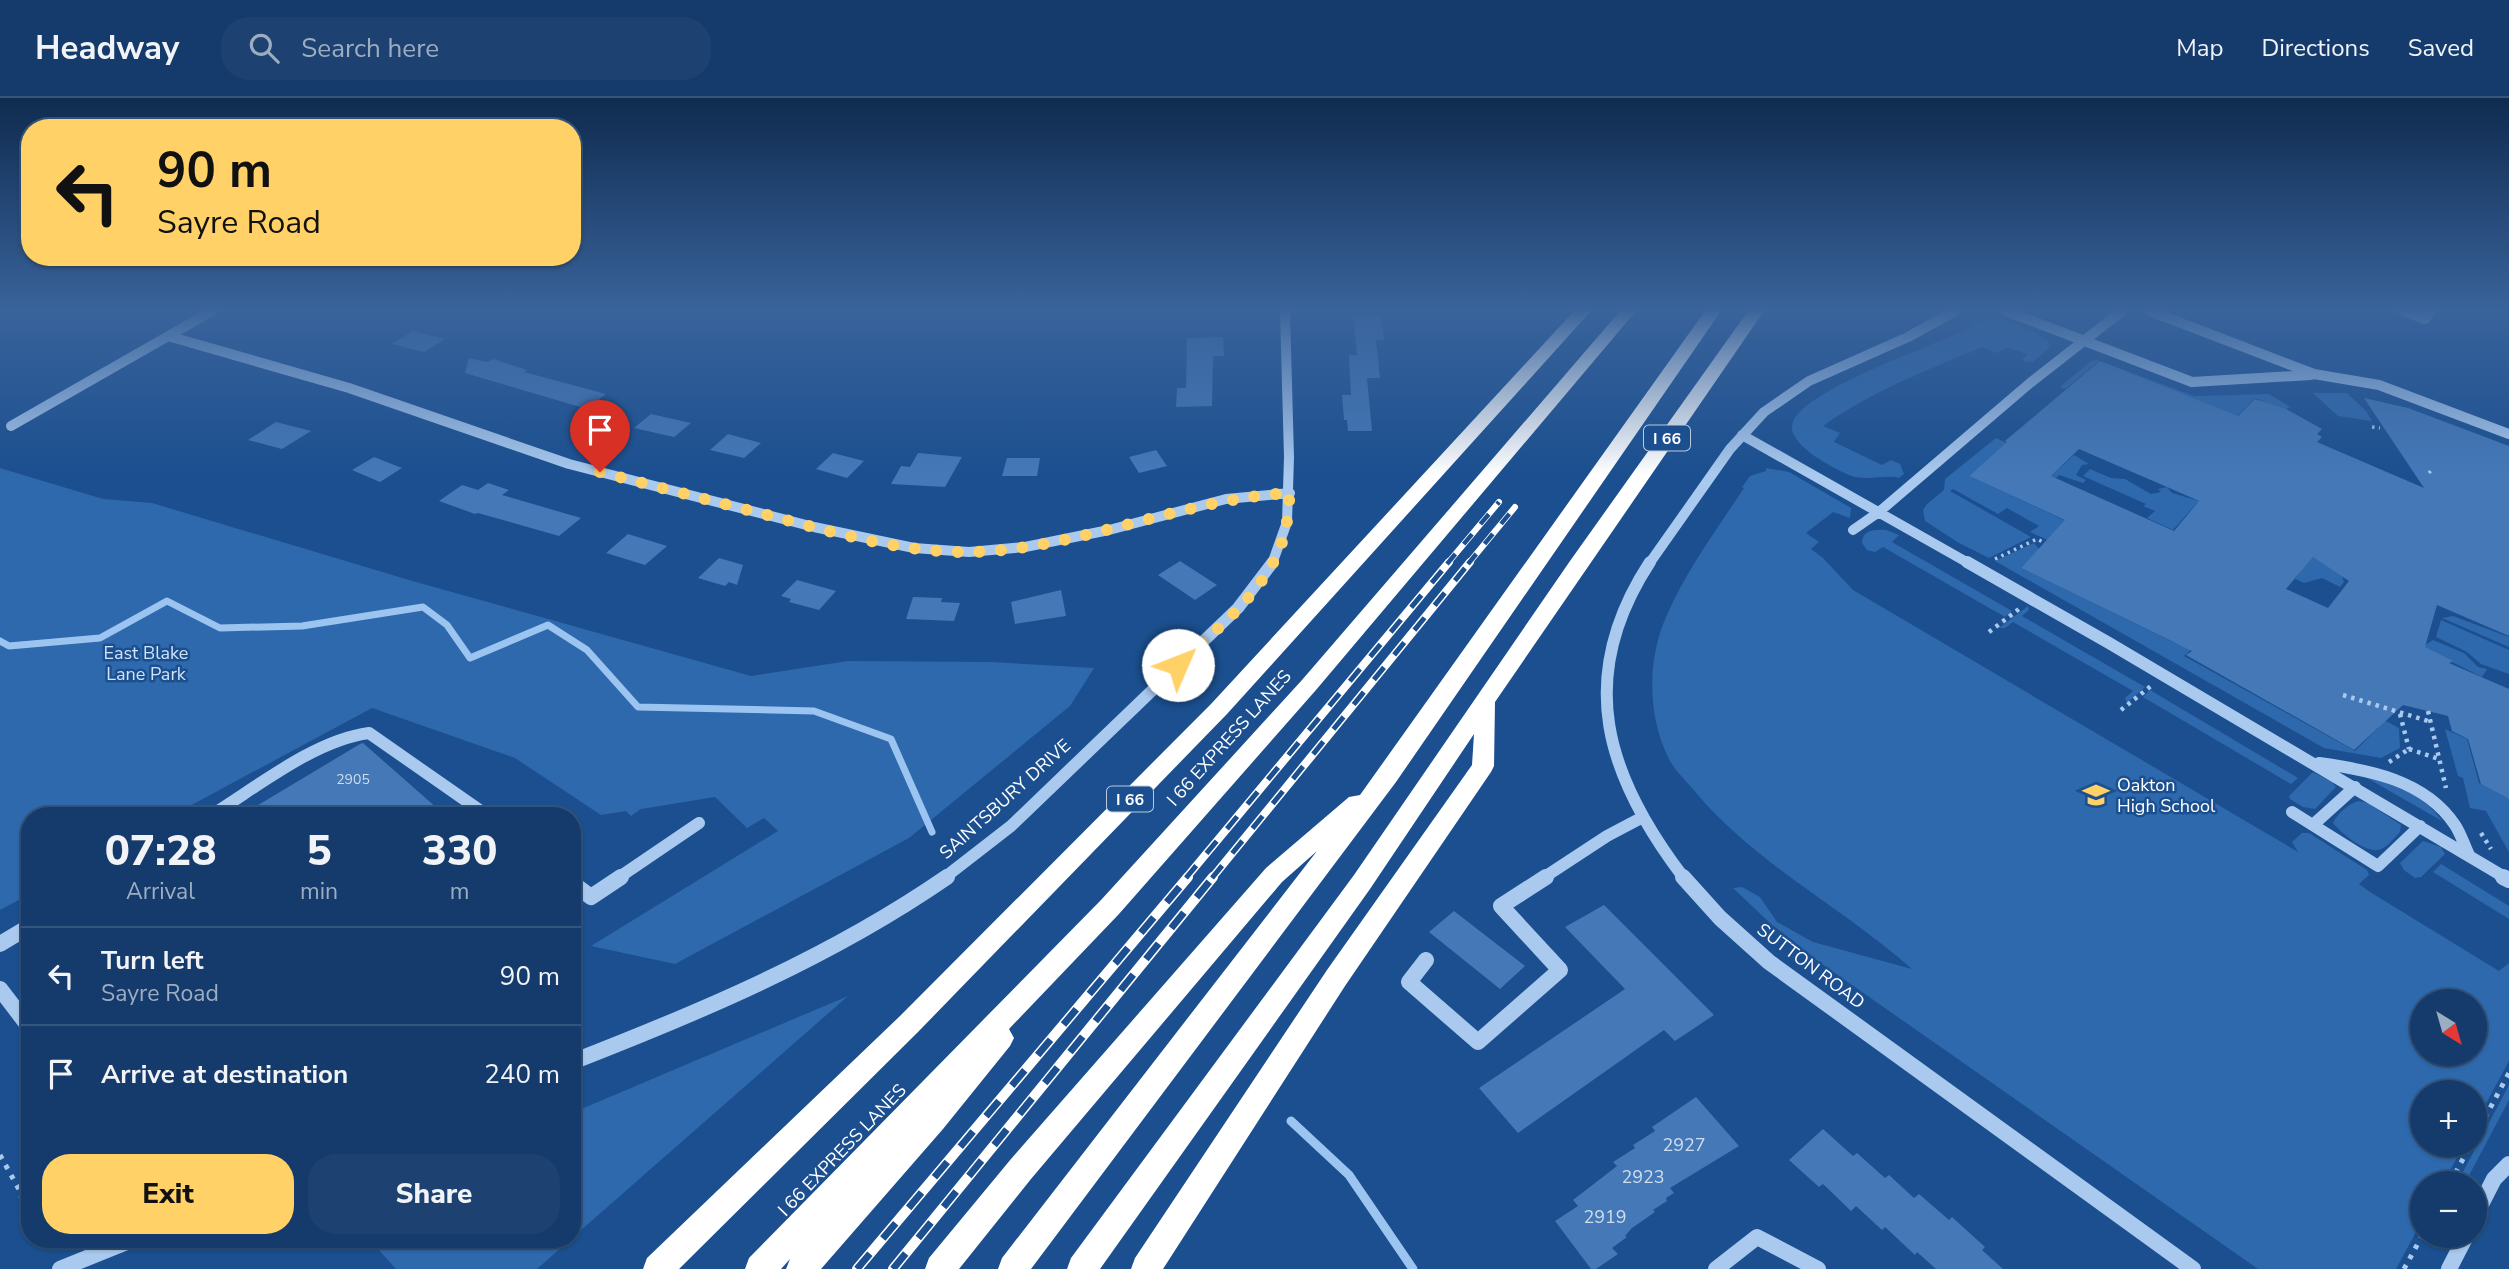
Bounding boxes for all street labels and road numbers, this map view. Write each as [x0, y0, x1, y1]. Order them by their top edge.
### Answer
road number: I 66 [1644, 426, 1690, 450]
street label: I 66 EXPRESS LANES [1161, 665, 1297, 811]
street label: SAINTSBURY DRIVE [934, 734, 1076, 864]
road number: I 66 [1107, 786, 1153, 812]
street label: SUTTON ROAD [1752, 918, 1870, 1014]
street label: I 66 EXPRESS LANES [772, 1079, 912, 1221]

